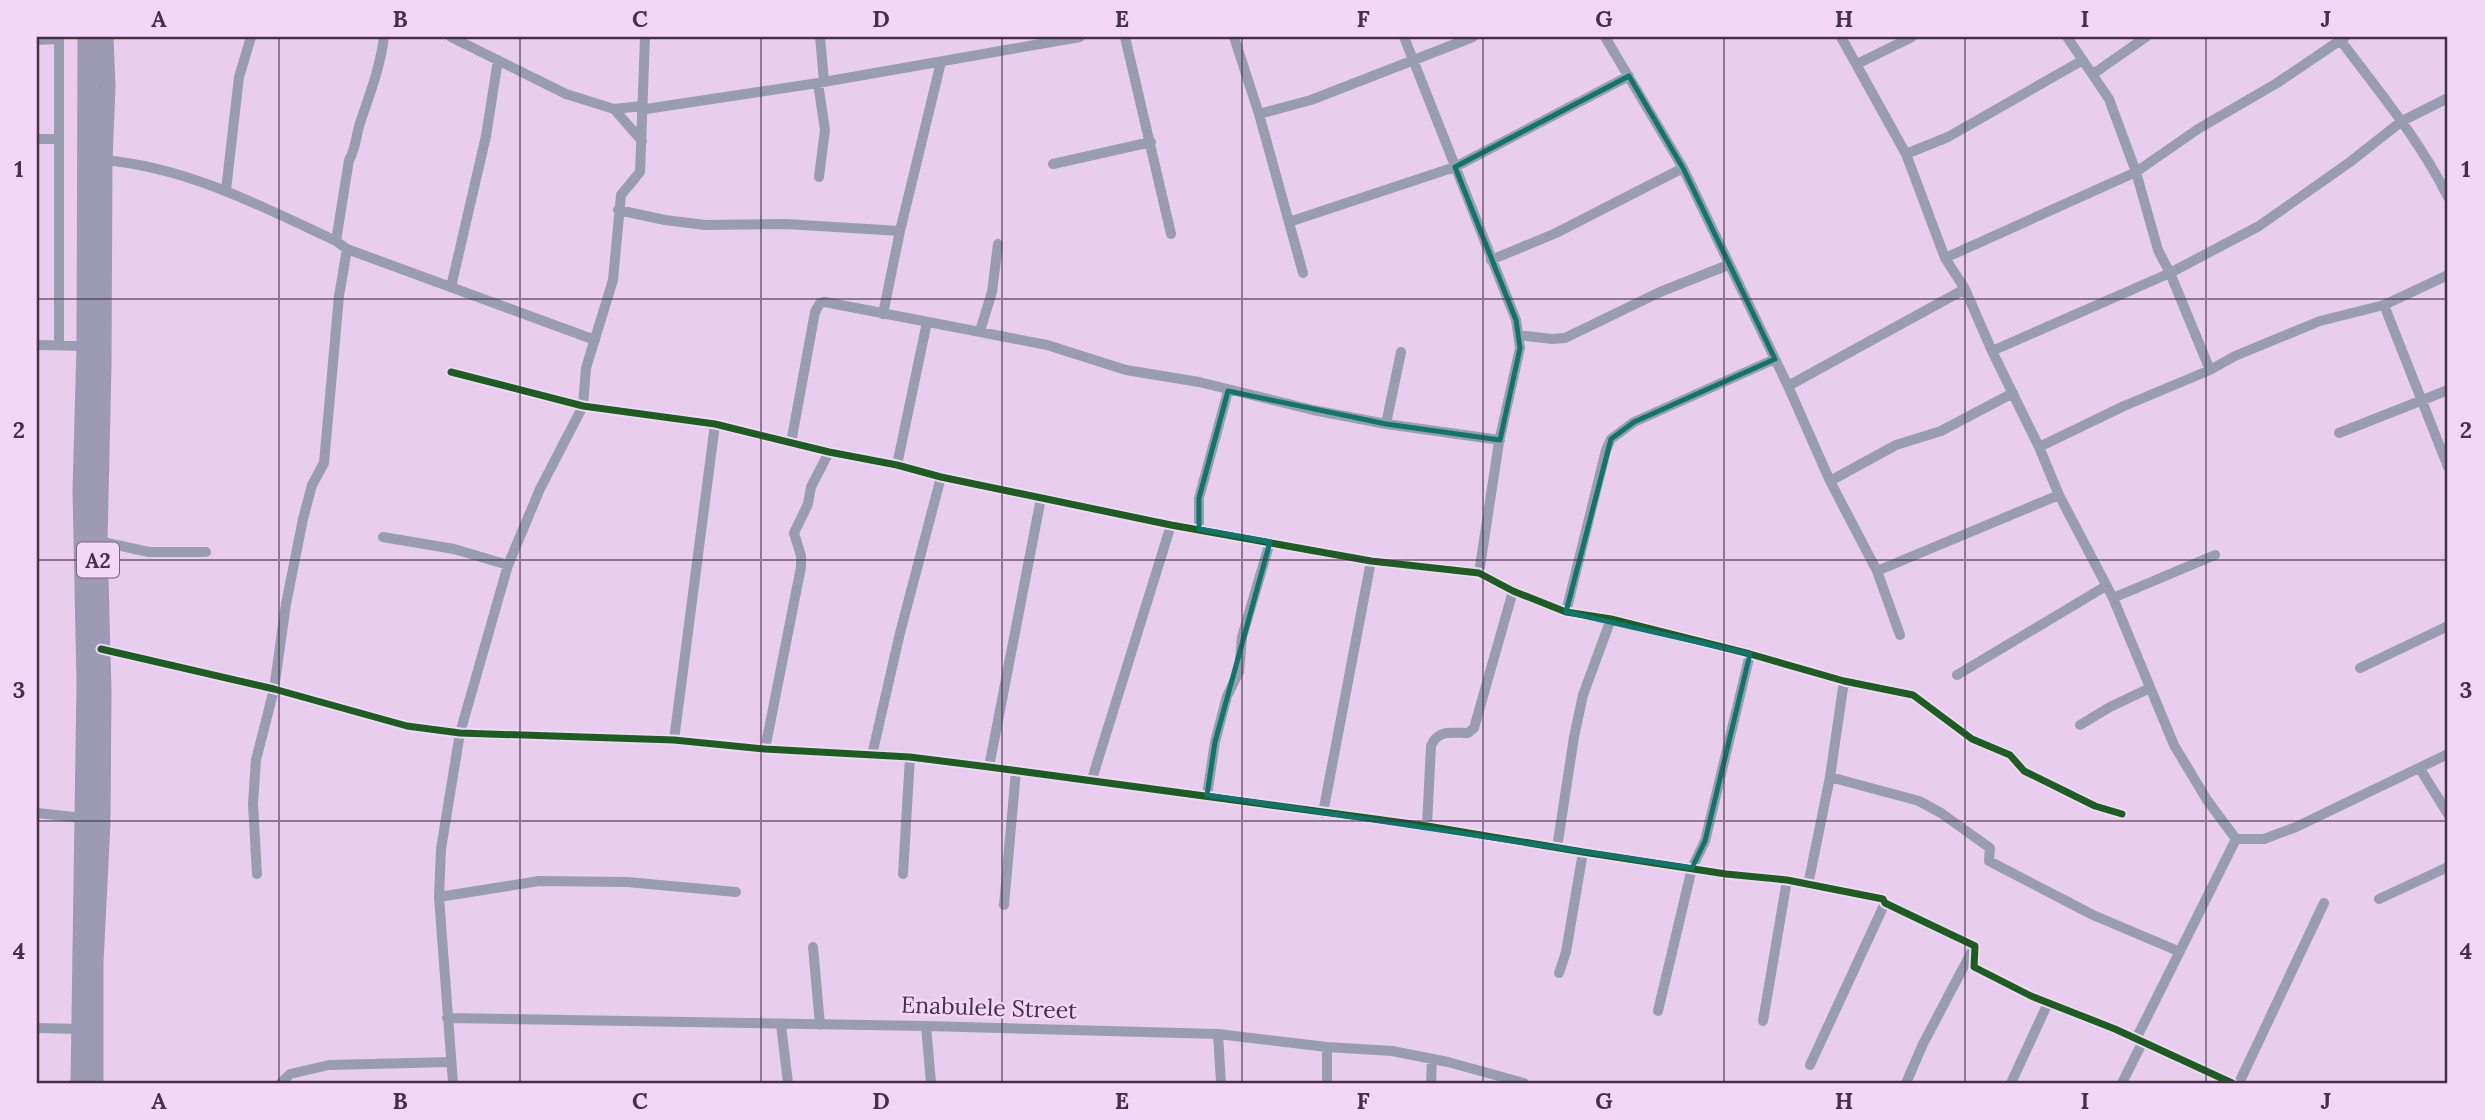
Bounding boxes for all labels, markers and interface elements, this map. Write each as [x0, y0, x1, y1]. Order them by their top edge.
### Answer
text: A [151, 4, 167, 33]
text: B [392, 4, 408, 33]
text: C [632, 4, 648, 33]
text: D [872, 4, 890, 33]
text: E [1115, 4, 1129, 33]
text: F [1356, 4, 1370, 33]
text: G [1595, 4, 1613, 33]
text: H [1835, 4, 1853, 33]
text: I [2081, 4, 2089, 33]
text: J [2321, 4, 2331, 33]
text: 1 [14, 154, 24, 183]
text: 1 [2461, 154, 2471, 183]
text: 2 [13, 415, 25, 444]
text: 2 [2460, 415, 2472, 444]
road number: A2 [77, 542, 119, 578]
text: 3 [13, 675, 25, 704]
text: 3 [2460, 675, 2472, 704]
text: 4 [13, 936, 25, 965]
text: 4 [2460, 936, 2472, 965]
street label: Enabulele Street [901, 989, 1078, 1025]
text: A [151, 1086, 167, 1115]
text: B [392, 1086, 408, 1115]
text: C [632, 1086, 648, 1115]
text: D [872, 1086, 890, 1115]
text: E [1115, 1086, 1129, 1115]
text: F [1356, 1086, 1370, 1115]
text: G [1595, 1086, 1613, 1115]
text: H [1835, 1086, 1853, 1115]
text: I [2081, 1086, 2089, 1115]
text: J [2321, 1086, 2331, 1115]

